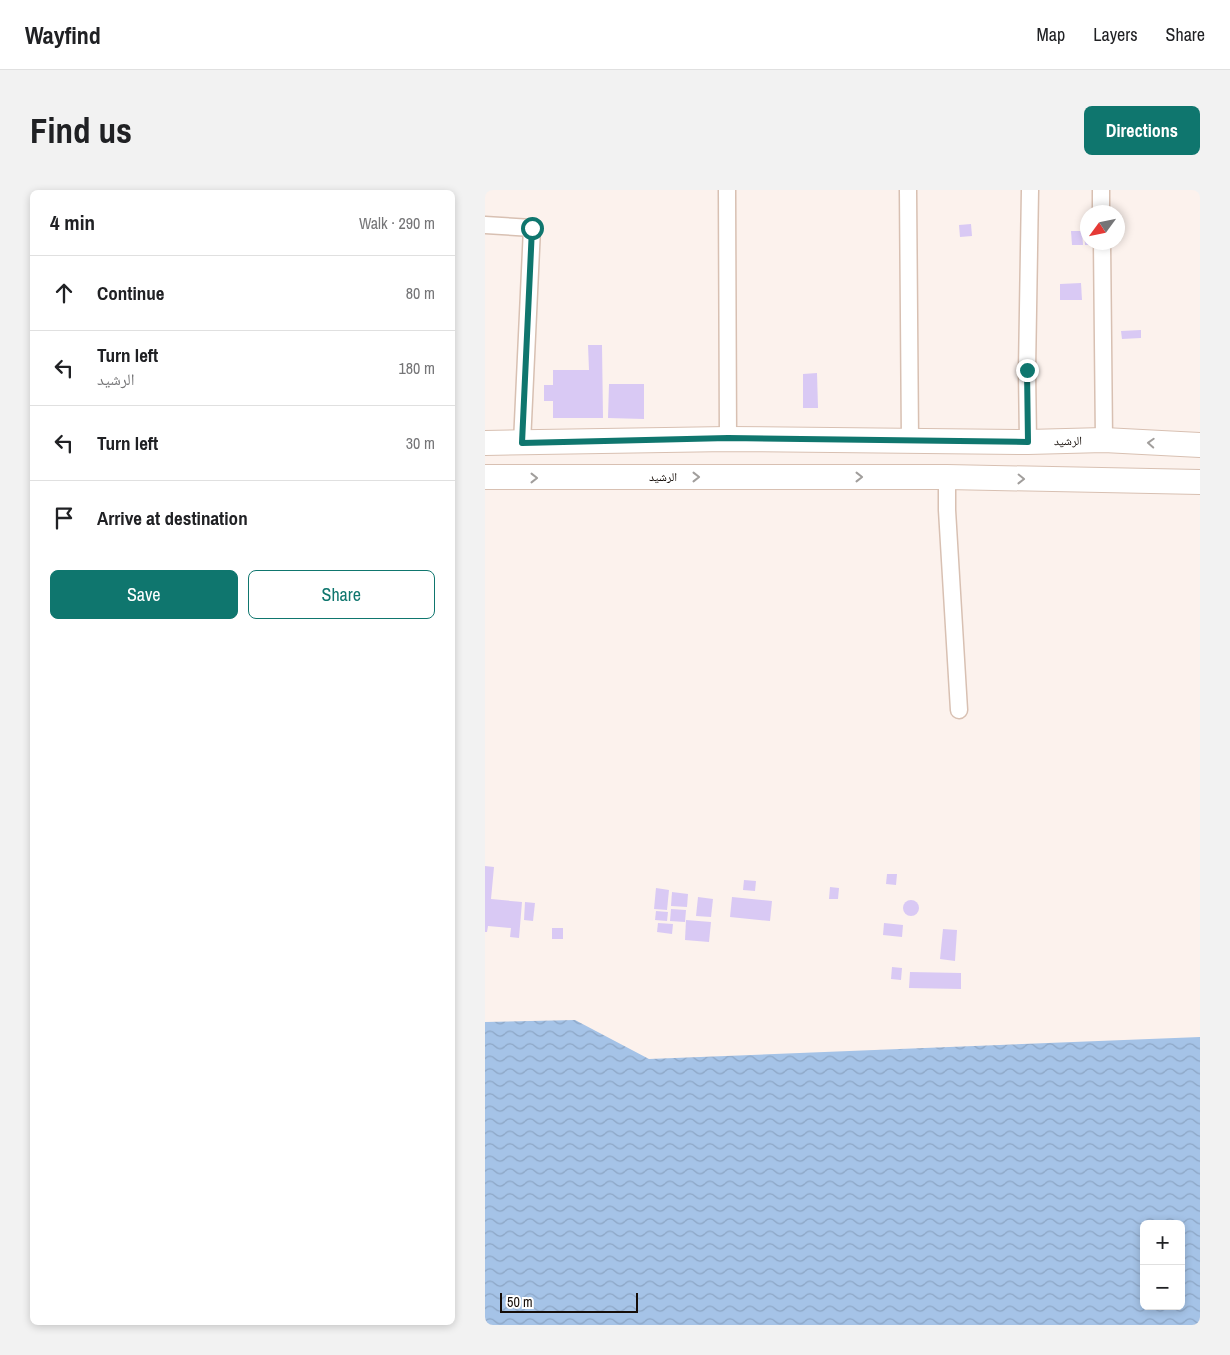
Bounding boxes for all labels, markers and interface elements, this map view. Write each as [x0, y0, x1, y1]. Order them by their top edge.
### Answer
text: Wayfind [25, 19, 101, 51]
text: Map [1037, 22, 1065, 47]
text: Layers [1093, 22, 1138, 47]
text: Share [1166, 22, 1205, 47]
button: Directions [1084, 106, 1200, 155]
text: Find us [30, 107, 132, 154]
north arrow [1080, 205, 1125, 250]
text: 4 min [50, 208, 95, 237]
text: Walk · 290 m [359, 212, 435, 234]
route start [521, 217, 544, 240]
icon: ahead [50, 279, 78, 307]
text: Continue [97, 280, 165, 306]
text: 80 m [406, 282, 435, 304]
text: Turn left [97, 342, 158, 368]
icon: left [50, 354, 78, 382]
text: 180 m [399, 357, 435, 379]
route end [1016, 359, 1039, 382]
text: الرشيد [97, 368, 135, 390]
icon: left [50, 429, 78, 457]
text: Turn left [97, 430, 158, 456]
text: 30 m [406, 432, 435, 454]
street label: الرشيد [1054, 433, 1082, 449]
one-way arrow [1147, 437, 1155, 448]
street label: الرشيد [649, 469, 677, 485]
one-way arrow [692, 472, 700, 482]
one-way arrow [855, 472, 863, 482]
one-way arrow [530, 473, 538, 483]
one-way arrow [1017, 473, 1025, 484]
icon: arrive [50, 504, 78, 532]
text: Arrive at destination [97, 505, 248, 531]
button: Save [50, 570, 238, 619]
button: Share [248, 570, 435, 619]
map controls [1140, 1220, 1185, 1310]
button: + [1140, 1220, 1185, 1265]
button: − [1140, 1265, 1185, 1310]
scale bar [500, 1290, 637, 1313]
text: 50 m [507, 1293, 533, 1311]

